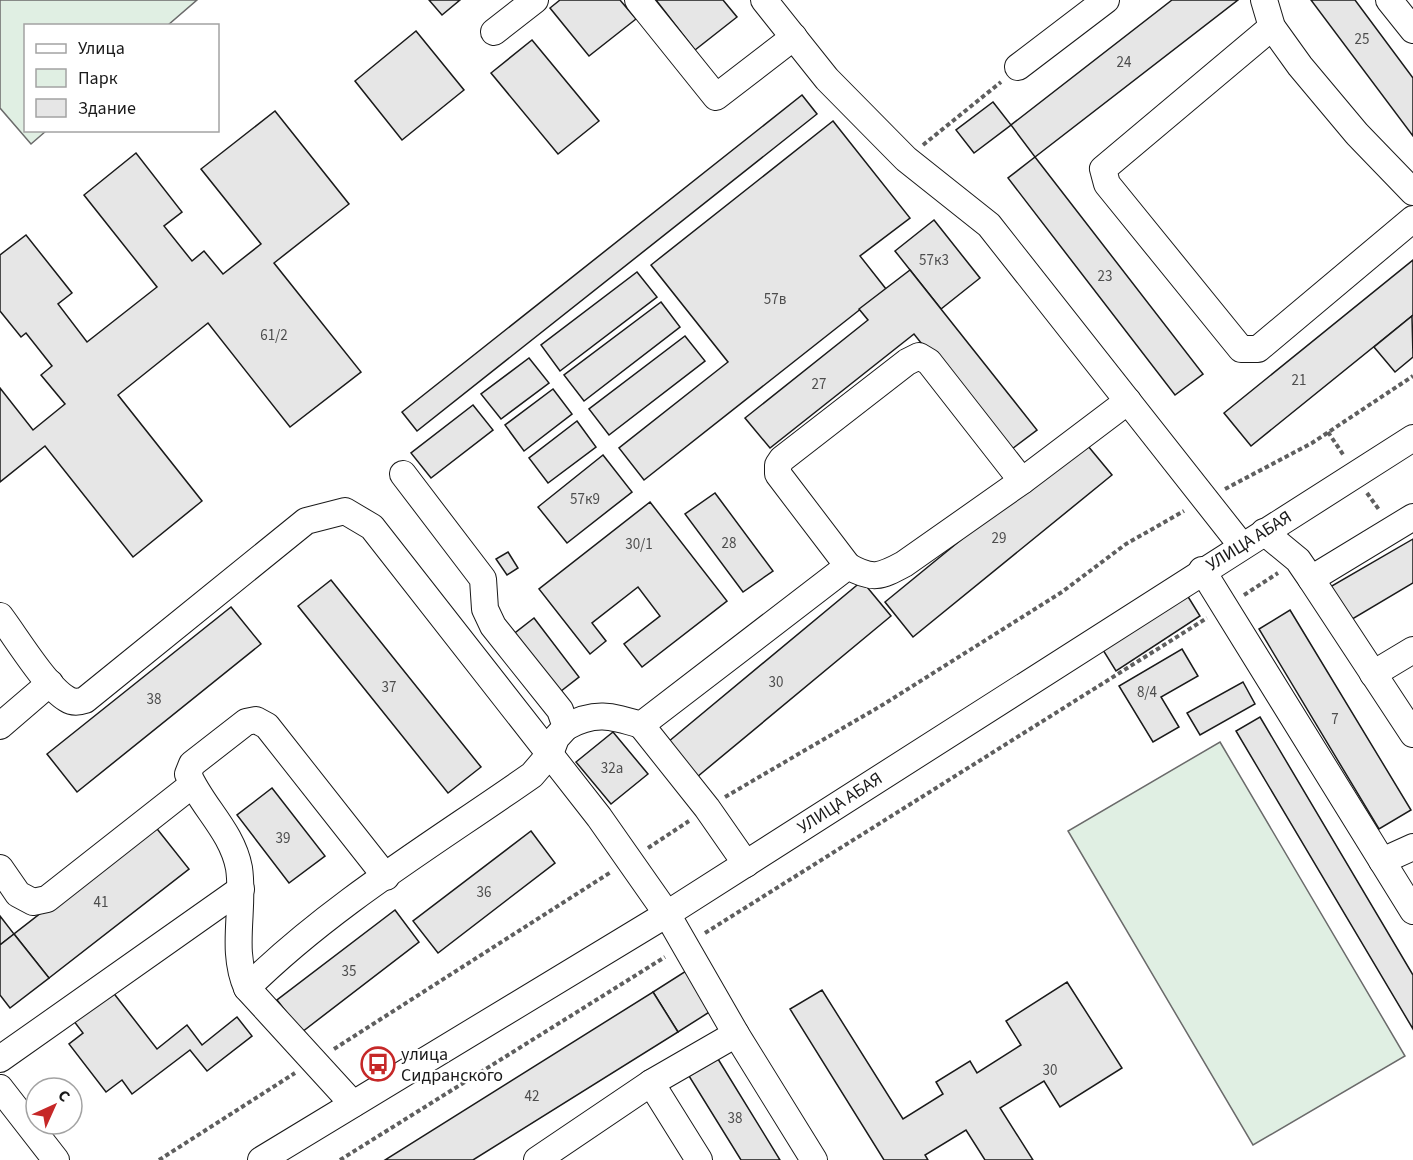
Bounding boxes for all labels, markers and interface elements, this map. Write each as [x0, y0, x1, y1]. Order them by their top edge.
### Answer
legend [24, 24, 219, 132]
house number: 25 [1355, 29, 1369, 50]
text: Улица [78, 36, 125, 61]
house number: 24 [1117, 52, 1132, 73]
text: Парк [78, 66, 118, 91]
text: Здание [78, 96, 136, 121]
house number: 57к3 [919, 250, 949, 271]
house number: 23 [1098, 266, 1112, 287]
house number: 57в [764, 289, 787, 310]
house number: 61/2 [260, 325, 288, 346]
house number: 21 [1292, 370, 1306, 391]
house number: 27 [812, 374, 826, 395]
house number: 57к9 [570, 489, 600, 510]
street label: УЛИЦА АБАЯ [1201, 505, 1297, 577]
house number: 29 [992, 528, 1006, 549]
house number: 28 [722, 533, 736, 554]
house number: 30/1 [625, 534, 653, 555]
house number: 30 [769, 672, 783, 693]
house number: 37 [382, 677, 396, 698]
house number: 8/4 [1137, 682, 1158, 703]
house number: 38 [147, 689, 161, 710]
house number: 7 [1331, 709, 1339, 730]
house number: 32а [601, 758, 623, 779]
street label: УЛИЦА АБАЯ [793, 766, 887, 840]
house number: 39 [276, 828, 290, 849]
house number: 36 [477, 882, 491, 903]
house number: 41 [94, 892, 108, 913]
house number: 35 [342, 961, 356, 982]
place label: улица Сидранского [401, 1042, 503, 1088]
bus stop icon: улица Сидранского [360, 1046, 396, 1082]
house number: 30 [1043, 1060, 1057, 1081]
north arrow [24, 1076, 84, 1136]
text: С [53, 1085, 75, 1107]
house number: 42 [525, 1086, 539, 1107]
house number: 38 [728, 1108, 742, 1129]

